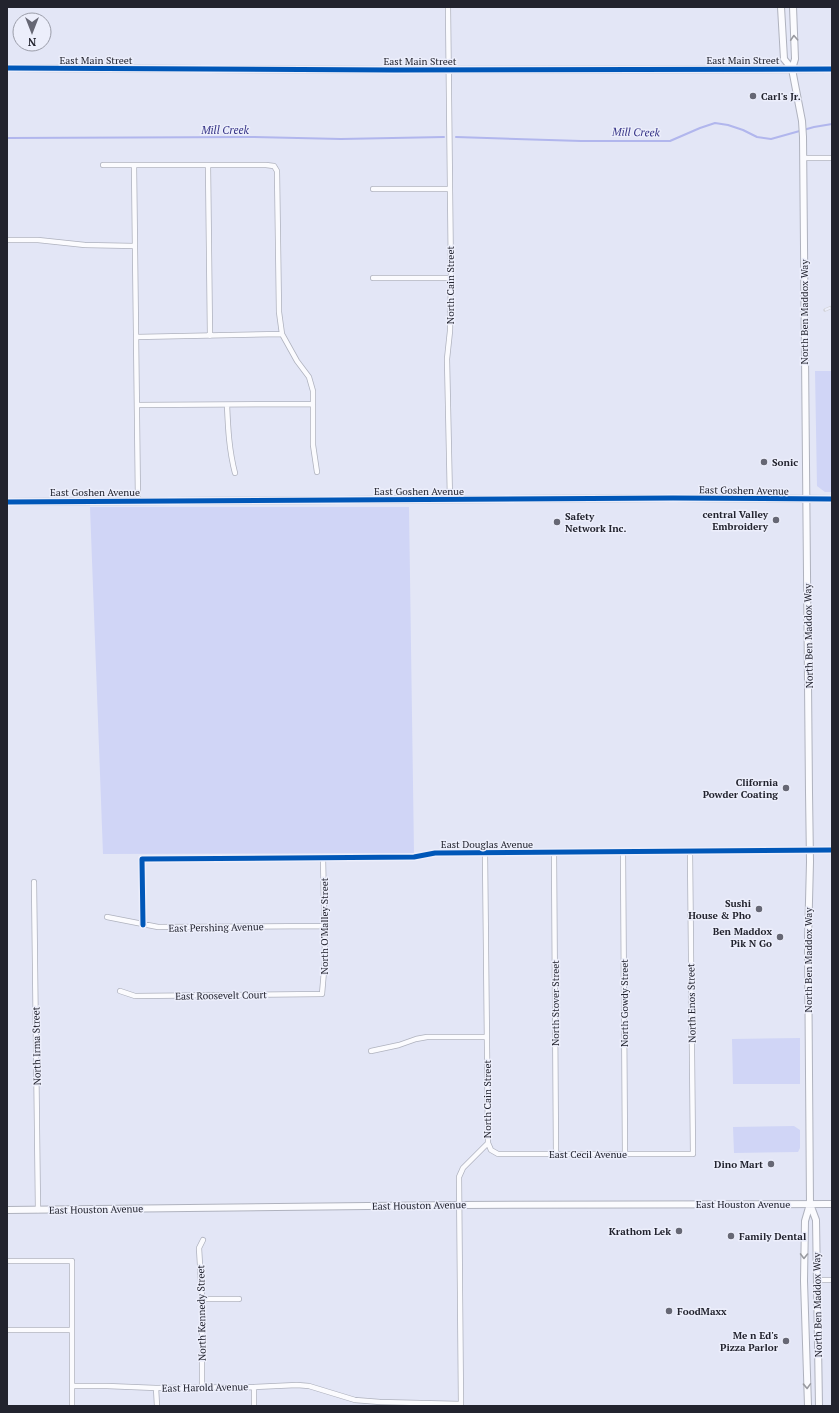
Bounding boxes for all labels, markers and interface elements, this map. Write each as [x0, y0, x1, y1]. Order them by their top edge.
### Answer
north arrow [12, 12, 52, 52]
text: N [27, 35, 36, 49]
one-way arrow [789, 35, 798, 41]
street label: East Main Street [59, 54, 133, 67]
street label: East Main Street [706, 54, 780, 67]
street label: East Main Street [383, 55, 457, 68]
place label: Carl's Jr. [761, 90, 801, 103]
marker: Carl's Jr. [748, 91, 758, 101]
water label: Mill Creek [200, 123, 250, 137]
water label: Mill Creek [611, 125, 661, 139]
street label: North Cain Street [444, 246, 457, 324]
street label: North Ben Maddox Way [798, 259, 811, 364]
place label: Sonic [772, 456, 798, 469]
marker: Sonic [759, 457, 769, 467]
street label: East Goshen Avenue [699, 483, 789, 498]
street label: East Goshen Avenue [374, 485, 464, 498]
street label: East Goshen Avenue [50, 486, 140, 499]
place label: central Valley Embroidery [703, 508, 769, 533]
place label: Safety Network Inc. [565, 510, 626, 535]
marker: central Valley Embroidery [771, 515, 781, 525]
marker: Safety Network Inc. [552, 517, 562, 527]
street label: North Ben Maddox Way [801, 582, 816, 689]
place label: Clifornia Powder Coating [703, 776, 778, 801]
marker: Clifornia Powder Coating [781, 783, 791, 793]
street label: East Douglas Avenue [441, 838, 533, 851]
street label: North O'Malley Street [318, 877, 331, 974]
place label: Sushi House & Pho [688, 897, 752, 922]
marker: Sushi House & Pho [754, 904, 764, 914]
street label: North Ben Maddox Way [802, 907, 815, 1012]
street label: East Pershing Avenue [168, 920, 264, 935]
place label: Ben Maddox Pik N Go [713, 925, 772, 950]
marker: Ben Maddox Pik N Go [775, 932, 785, 942]
street label: North Gowdy Street [618, 959, 631, 1047]
street label: North Stover Street [549, 960, 562, 1046]
street label: North Enos Street [684, 963, 699, 1043]
street label: East Roosevelt Court [175, 988, 267, 1003]
street label: North Irma Street [29, 1006, 44, 1086]
street label: North Cain Street [481, 1060, 494, 1138]
street label: East Cecil Avenue [549, 1148, 627, 1161]
place label: Dino Mart [714, 1158, 763, 1171]
marker: Dino Mart [766, 1159, 776, 1169]
street label: East Houston Avenue [372, 1198, 466, 1213]
street label: East Houston Avenue [696, 1198, 790, 1211]
street label: East Houston Avenue [49, 1202, 143, 1217]
place label: Krathom Lek [609, 1225, 671, 1238]
marker: Krathom Lek [674, 1226, 684, 1236]
place label: Family Dental [739, 1230, 807, 1243]
marker: Family Dental [726, 1231, 736, 1241]
street label: North Ben Maddox Way [810, 1251, 825, 1358]
one-way arrow [800, 1253, 808, 1259]
street label: North Kennedy Street [194, 1264, 209, 1361]
place label: FoodMaxx [677, 1305, 727, 1318]
marker: FoodMaxx [664, 1306, 674, 1316]
place label: Me n Ed's Pizza Parlor [720, 1329, 779, 1354]
marker: Me n Ed's Pizza Parlor [781, 1336, 791, 1346]
street label: East Harold Avenue [162, 1380, 248, 1395]
one-way arrow [803, 1383, 812, 1389]

